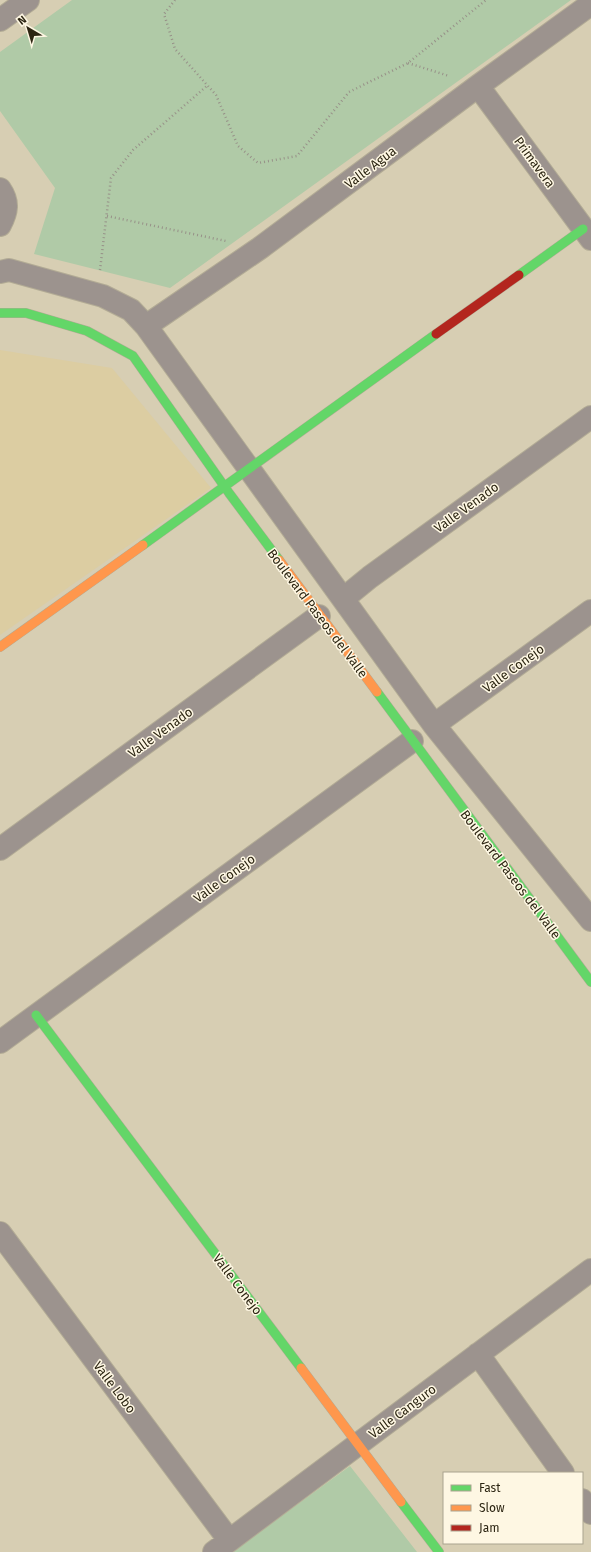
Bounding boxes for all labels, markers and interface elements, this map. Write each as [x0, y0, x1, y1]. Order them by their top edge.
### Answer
north arrow [8, 8, 48, 48]
text: N [15, 13, 29, 28]
street label: Primavera [511, 134, 558, 191]
street label: Valle Agua [342, 143, 399, 192]
street label: Valle Venado [431, 479, 501, 536]
street label: Boulevard Paseos del Valle [264, 546, 371, 681]
street label: Valle Conejo [480, 641, 547, 696]
street label: Valle Venado [125, 704, 195, 761]
street label: Boulevard Paseos del Valle [457, 807, 564, 942]
street label: Valle Conejo [191, 851, 258, 906]
street label: Valle Conejo [210, 1251, 265, 1318]
street label: Valle Lobo [90, 1359, 139, 1416]
street label: Valle Canguro [366, 1381, 439, 1441]
legend [443, 1472, 583, 1544]
text: Fast [479, 1481, 501, 1495]
text: Slow [479, 1501, 505, 1515]
text: Jam [479, 1521, 499, 1535]

